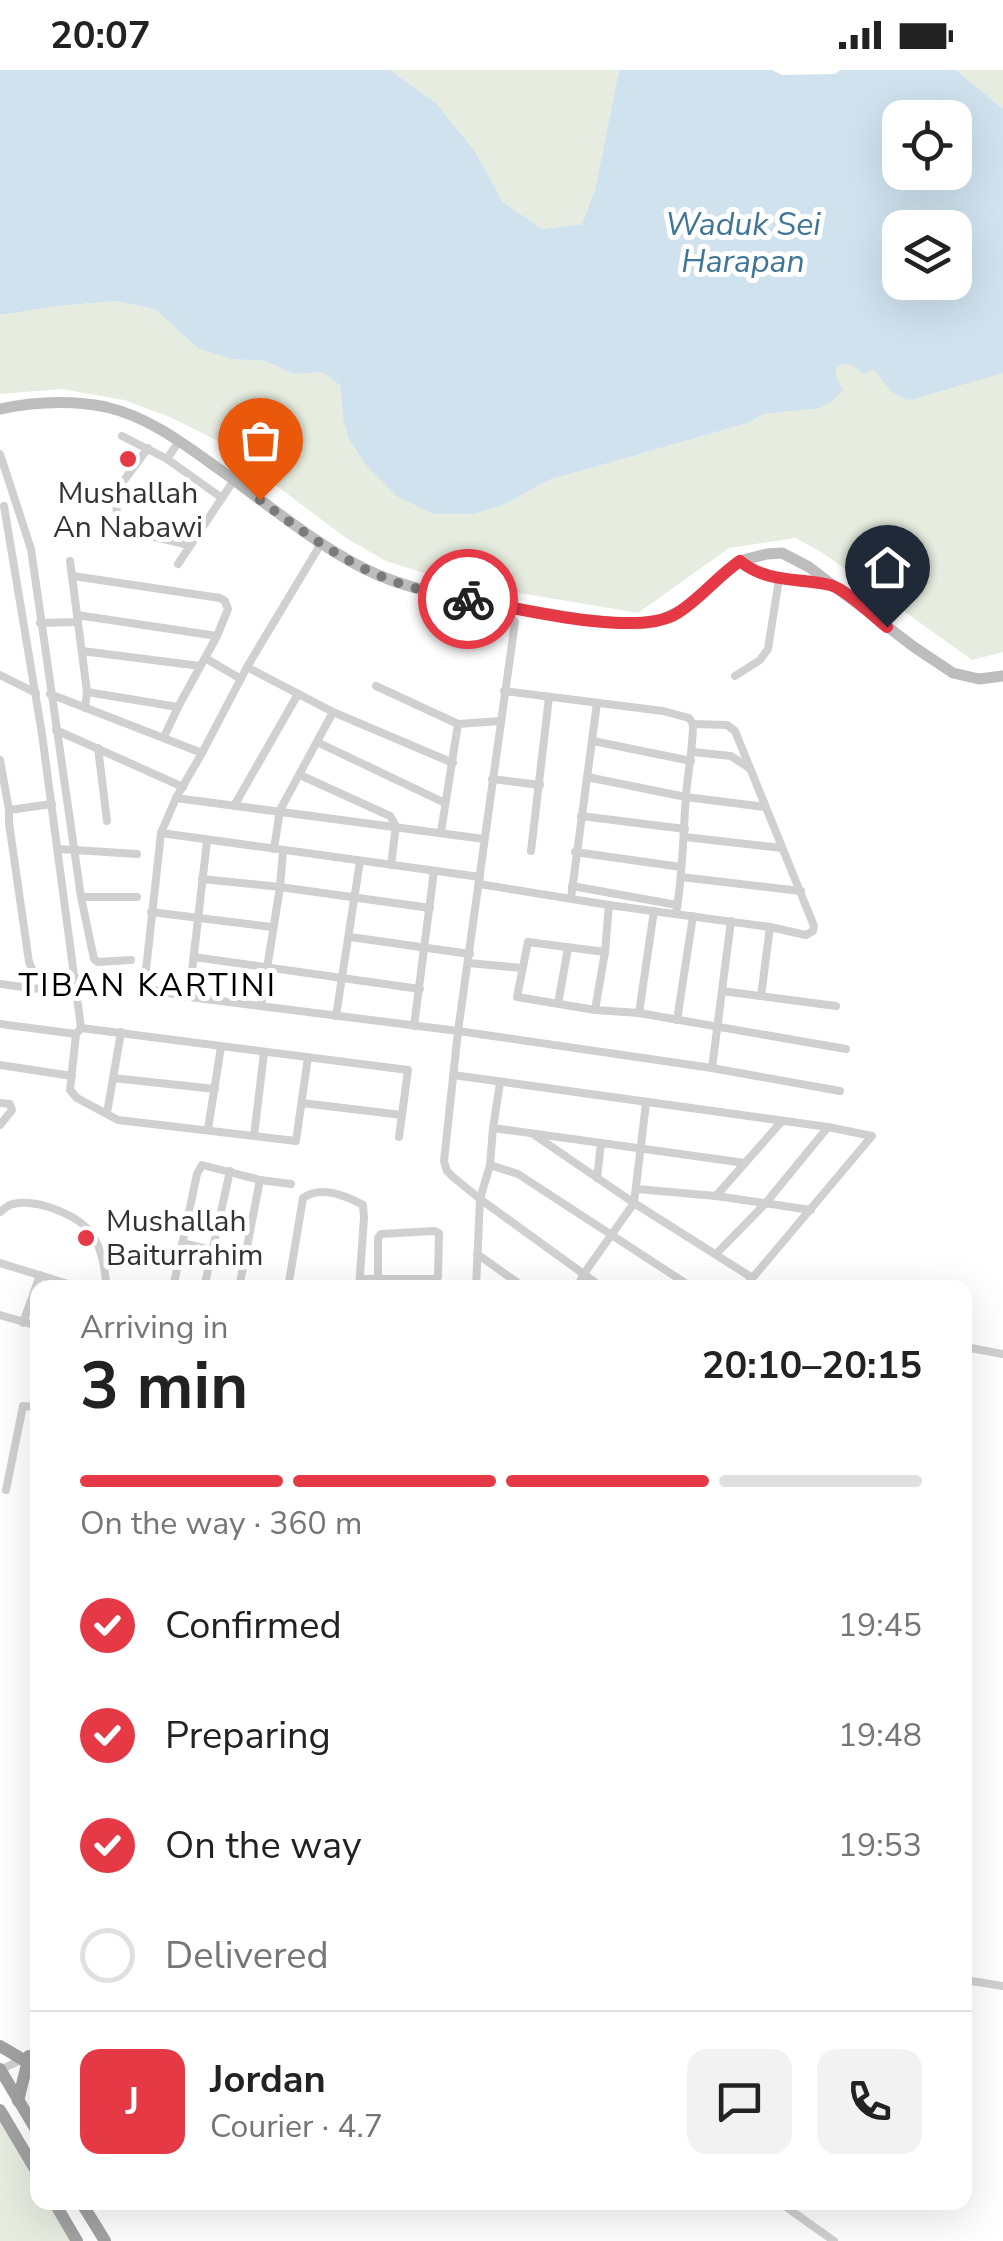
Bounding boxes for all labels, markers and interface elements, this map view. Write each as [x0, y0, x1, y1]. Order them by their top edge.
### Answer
text: 20:07 [50, 10, 151, 61]
map controls [882, 100, 972, 300]
button: locate [882, 100, 972, 190]
water label: Waduk Sei Harapan [665, 203, 821, 283]
button: layers [882, 210, 972, 300]
pin [218, 398, 303, 501]
icon: bag [233, 413, 288, 468]
marker: Mushallah An Nabawi [117, 448, 139, 470]
place label: Mushallah An Nabawi [53, 473, 203, 548]
pin [845, 525, 930, 628]
icon: home [860, 540, 915, 595]
courier [418, 549, 518, 649]
icon: bike [441, 572, 496, 627]
district label: TIBAN KARTINI [18, 964, 278, 1007]
place label: Mushallah Baiturrahim [106, 1201, 263, 1276]
marker: Mushallah Baiturrahim [75, 1227, 97, 1249]
text: Arriving in [80, 1306, 228, 1349]
text: 20:10–20:15 [702, 1340, 922, 1391]
text: 3 min [80, 1342, 248, 1431]
text: On the way · 360 m [80, 1502, 362, 1545]
icon: check [80, 1598, 135, 1653]
text: Confirmed [165, 1600, 342, 1651]
text: 19:45 [838, 1604, 922, 1647]
icon: check [80, 1708, 135, 1763]
text: Preparing [165, 1710, 331, 1761]
text: 19:48 [838, 1714, 922, 1757]
icon: check [80, 1818, 135, 1873]
text: On the way [165, 1820, 361, 1871]
text: 19:53 [838, 1824, 922, 1867]
text: Delivered [165, 1930, 329, 1981]
button: chat [687, 2049, 792, 2154]
button: phone [817, 2049, 922, 2154]
text: Jordan [210, 2054, 326, 2105]
text: J [126, 2076, 139, 2127]
text: Courier · 4.7 [210, 2105, 383, 2148]

